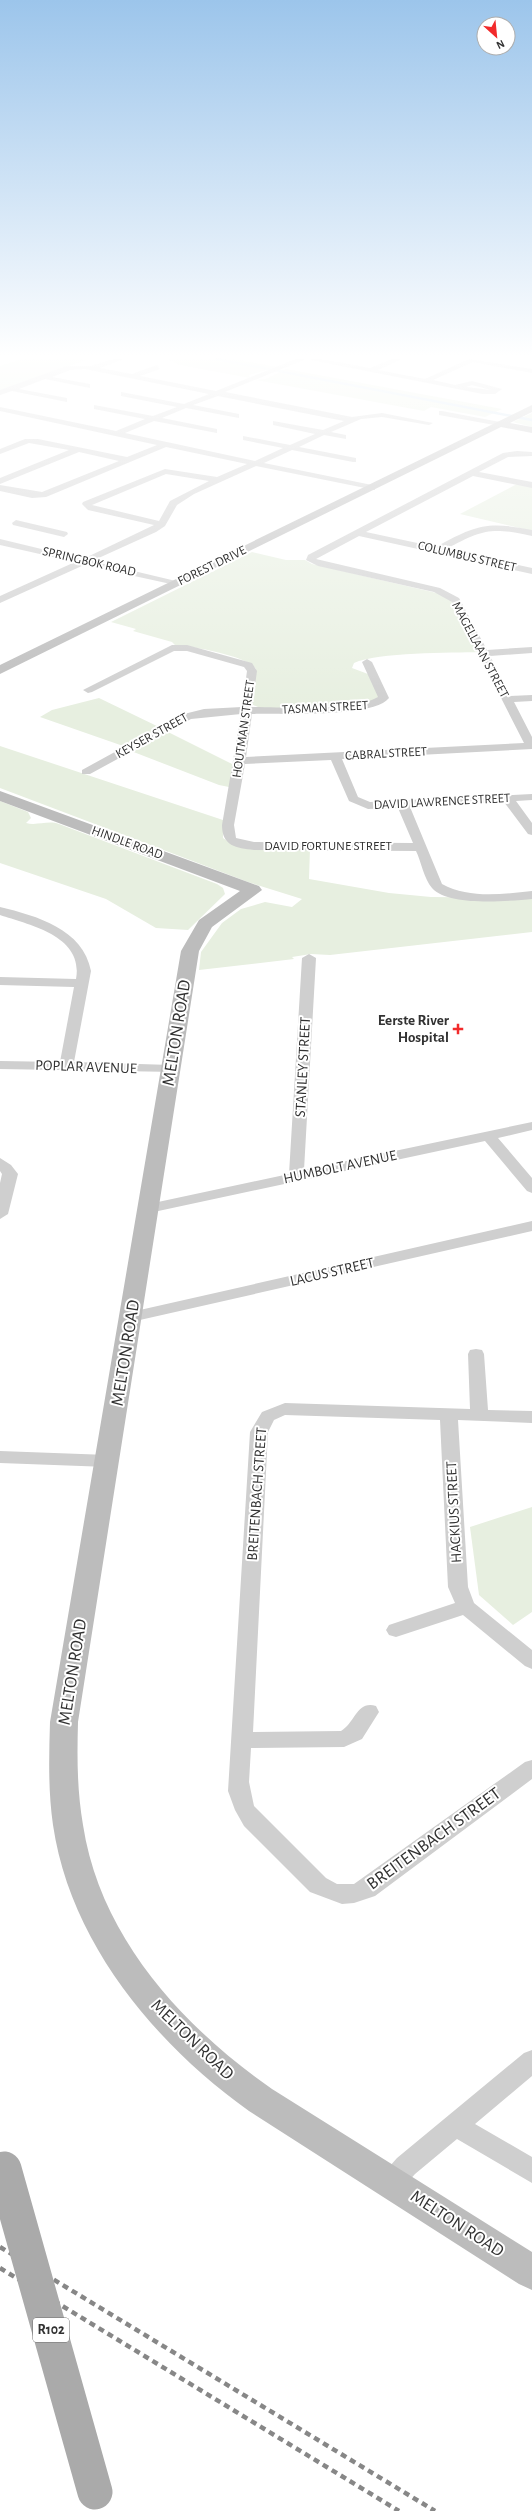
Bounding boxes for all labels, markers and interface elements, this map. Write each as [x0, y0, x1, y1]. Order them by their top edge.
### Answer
north arrow [476, 16, 516, 56]
text: N [494, 38, 506, 51]
street label: COLUMBUS STREET [417, 539, 518, 575]
street label: FOREST DRIVE [176, 544, 248, 588]
street label: SPRINGBOK ROAD [41, 545, 137, 579]
street label: MAGELLAAN STREET [449, 600, 511, 701]
street label: HOUTMAN STREET [231, 679, 257, 779]
street label: TASMAN STREET [281, 699, 369, 717]
street label: KEYSER STREET [114, 711, 191, 761]
street label: CABRAL STREET [345, 745, 428, 763]
street label: DAVID LAWRENCE STREET [373, 792, 511, 812]
street label: HINDLE ROAD [90, 824, 164, 862]
street label: DAVID FORTUNE STREET [264, 840, 392, 853]
street label: MELTON ROAD [160, 979, 194, 1087]
place label: Eerste River Hospital [378, 1013, 450, 1045]
street label: STANLEY STREET [293, 1016, 313, 1118]
marker: Eerste River Hospital [452, 1023, 464, 1035]
street label: POPLAR AVENUE [35, 1058, 137, 1076]
street label: HUMBOLT AVENUE [282, 1148, 398, 1186]
street label: LACUS STREET [289, 1255, 376, 1289]
street label: MELTON ROAD [109, 1299, 143, 1407]
street label: BREITENBACH STREET [245, 1426, 269, 1561]
street label: HACKIUS STREET [444, 1460, 464, 1563]
street label: MELTON ROAD [56, 1618, 90, 1726]
street label: BREITENBACH STREET [364, 1784, 504, 1893]
street label: MELTON ROAD [147, 1996, 237, 2084]
street label: MELTON ROAD [407, 2187, 507, 2261]
road number: R102 [33, 2318, 69, 2342]

